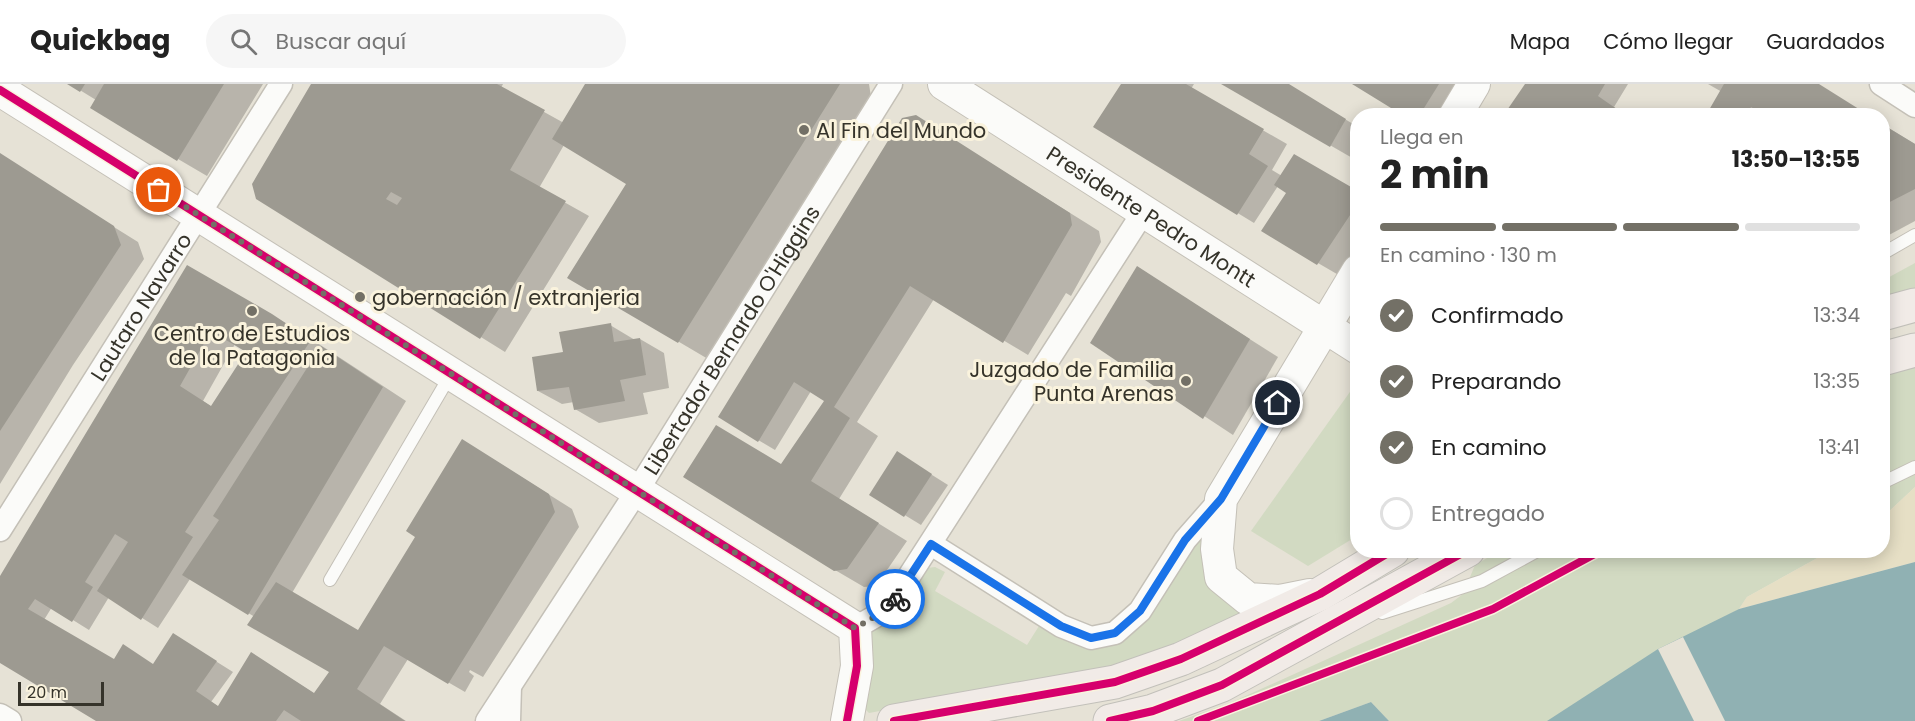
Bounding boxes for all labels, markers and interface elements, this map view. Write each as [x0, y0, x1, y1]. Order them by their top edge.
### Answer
search box [206, 14, 626, 68]
text: Quickbag [30, 21, 170, 60]
icon: search [227, 25, 260, 58]
text: Buscar aquí [275, 26, 406, 57]
text: Mapa [1510, 27, 1570, 56]
text: Cómo llegar [1603, 27, 1733, 56]
text: Guardados [1766, 27, 1885, 56]
place label: Al Fin del Mundo [816, 116, 986, 145]
marker: Al Fin del Mundo [797, 123, 811, 137]
text: Llega en [1380, 123, 1464, 151]
street label: Presidente Pedro Montt [1041, 139, 1262, 294]
text: 13:50–13:55 [1732, 144, 1860, 175]
text: 2 min [1380, 147, 1490, 202]
pin [133, 164, 184, 215]
icon: bag [142, 173, 175, 206]
street label: Libertador Bernardo O'Higgins [636, 199, 826, 480]
street label: Lautaro Navarro [83, 227, 198, 386]
text: En camino · 130 m [1380, 241, 1557, 269]
place label: gobernación / extranjeria [372, 283, 640, 312]
marker: gobernación / extranjeria [353, 290, 367, 304]
icon: check [1380, 299, 1413, 332]
text: Confirmado [1431, 300, 1564, 331]
text: 13:34 [1813, 301, 1860, 329]
marker: Centro de Estudios de la Patagonia [245, 304, 259, 318]
place label: Centro de Estudios de la Patagonia [154, 319, 350, 372]
place label: Juzgado de Familia Punta Arenas [969, 355, 1174, 408]
icon: check [1380, 365, 1413, 398]
text: Preparando [1431, 366, 1561, 397]
text: 13:35 [1813, 367, 1860, 395]
marker: Juzgado de Familia Punta Arenas [1179, 374, 1193, 388]
pin [1252, 377, 1303, 428]
icon: home [1261, 386, 1294, 419]
icon: check [1380, 431, 1413, 464]
text: En camino [1431, 432, 1547, 463]
text: 13:41 [1819, 433, 1860, 461]
text: Entregado [1431, 498, 1545, 529]
courier [865, 569, 925, 629]
icon: bike [879, 583, 912, 616]
scale bar [18, 679, 104, 706]
text: 20 m [27, 681, 67, 704]

